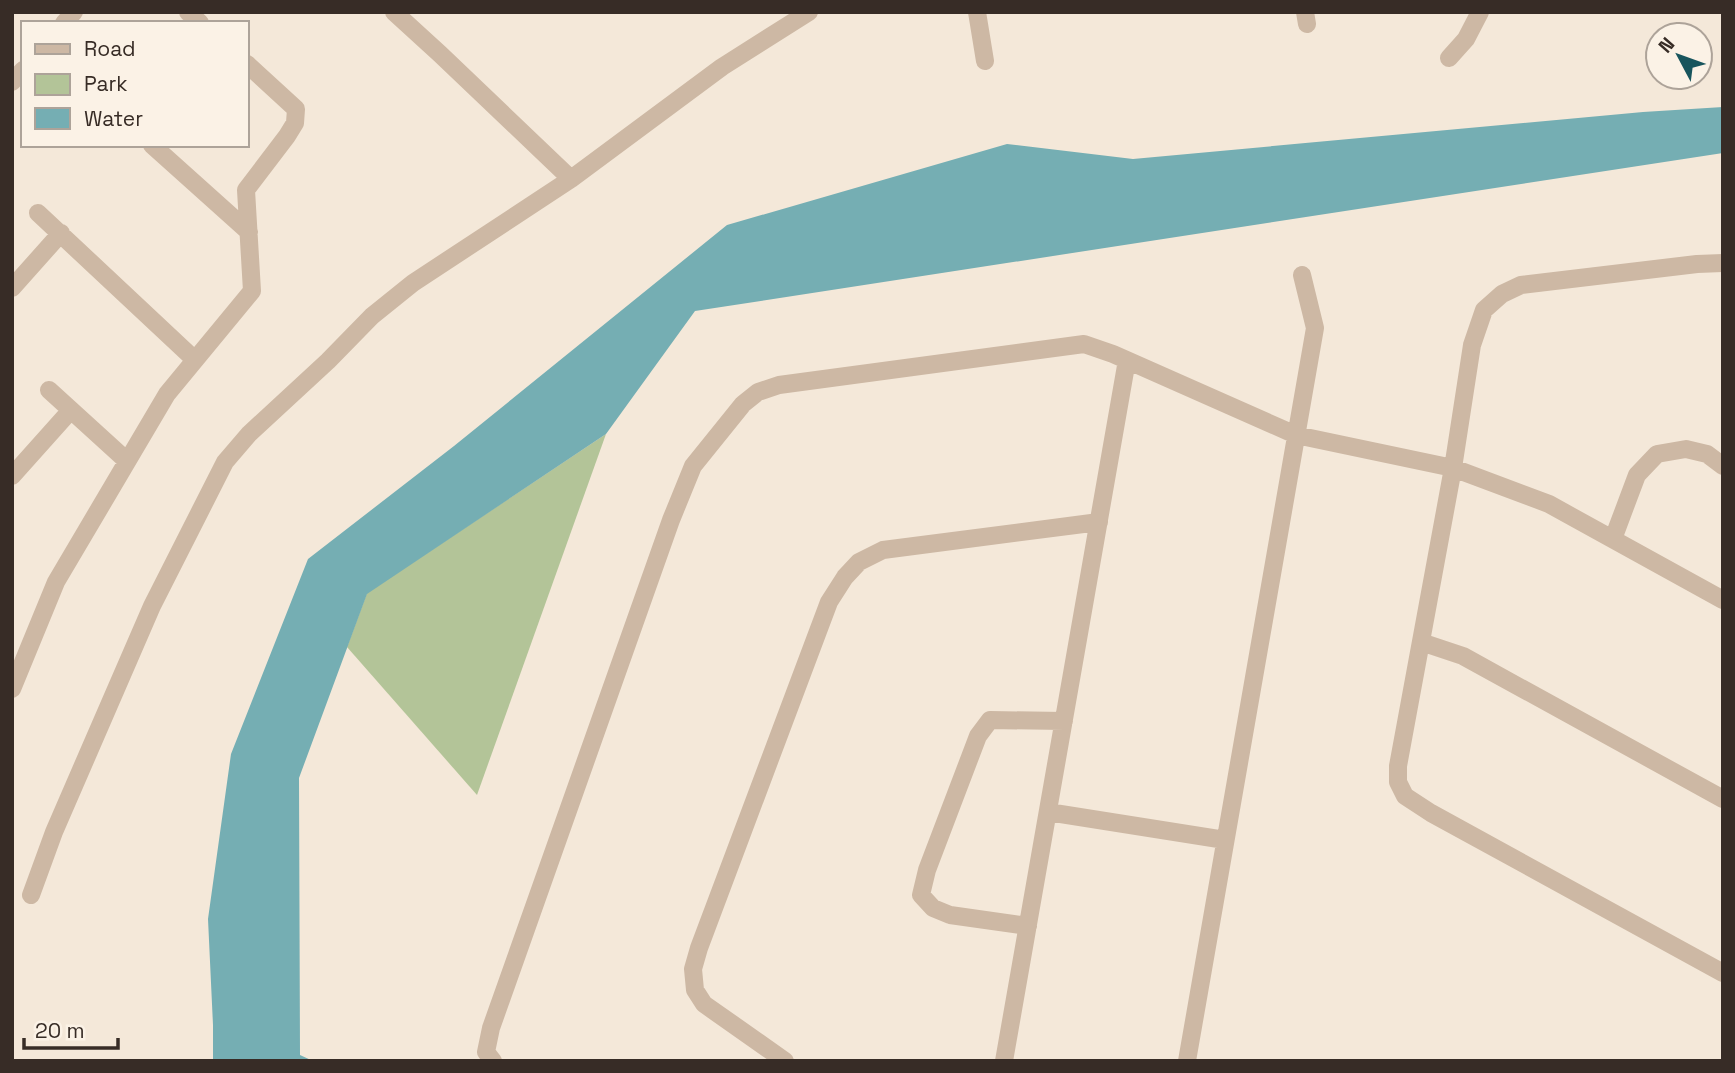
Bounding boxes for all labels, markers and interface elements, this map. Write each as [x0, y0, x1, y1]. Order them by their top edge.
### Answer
legend [21, 21, 248, 147]
north arrow [1644, 21, 1714, 91]
text: N [1653, 32, 1680, 58]
text: Road [84, 35, 136, 62]
text: Park [84, 70, 128, 97]
text: Water [84, 105, 143, 132]
scale bar [24, 1006, 119, 1050]
text: 20 m [35, 1017, 85, 1044]

